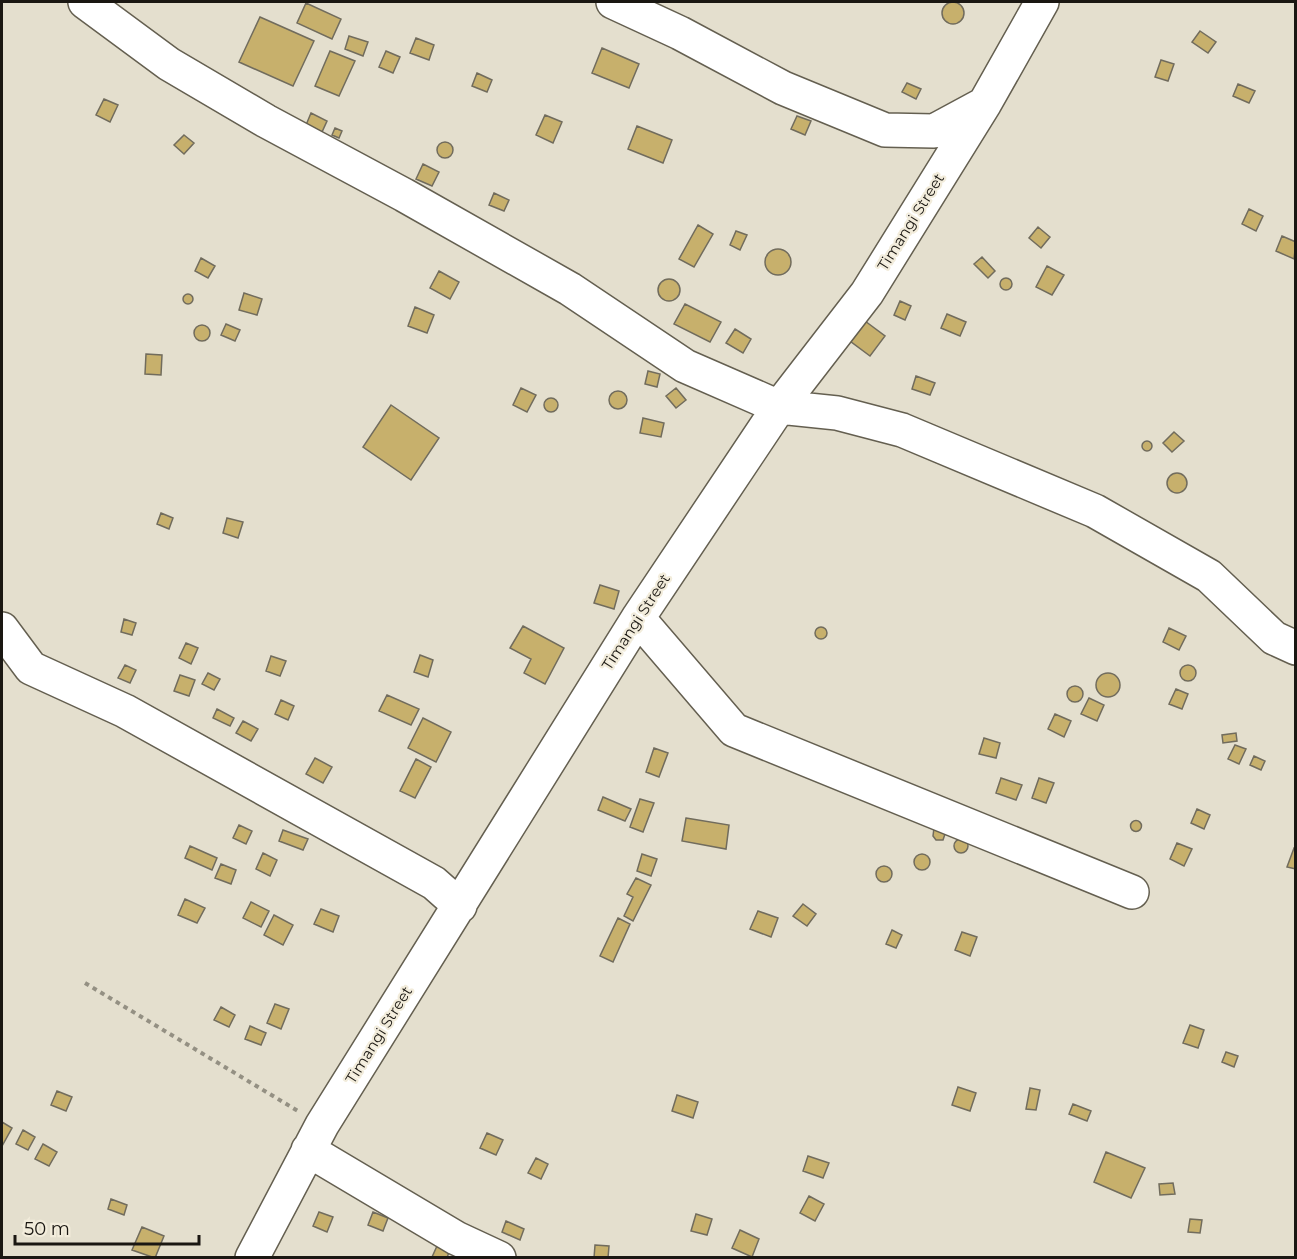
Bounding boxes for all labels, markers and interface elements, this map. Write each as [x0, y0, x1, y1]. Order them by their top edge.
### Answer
street label: Timangi Street [873, 170, 948, 274]
street label: Timangi Street [597, 570, 674, 674]
street label: Timangi Street [341, 983, 416, 1087]
scale bar [15, 1208, 200, 1246]
text: 50 m [24, 1218, 70, 1240]

